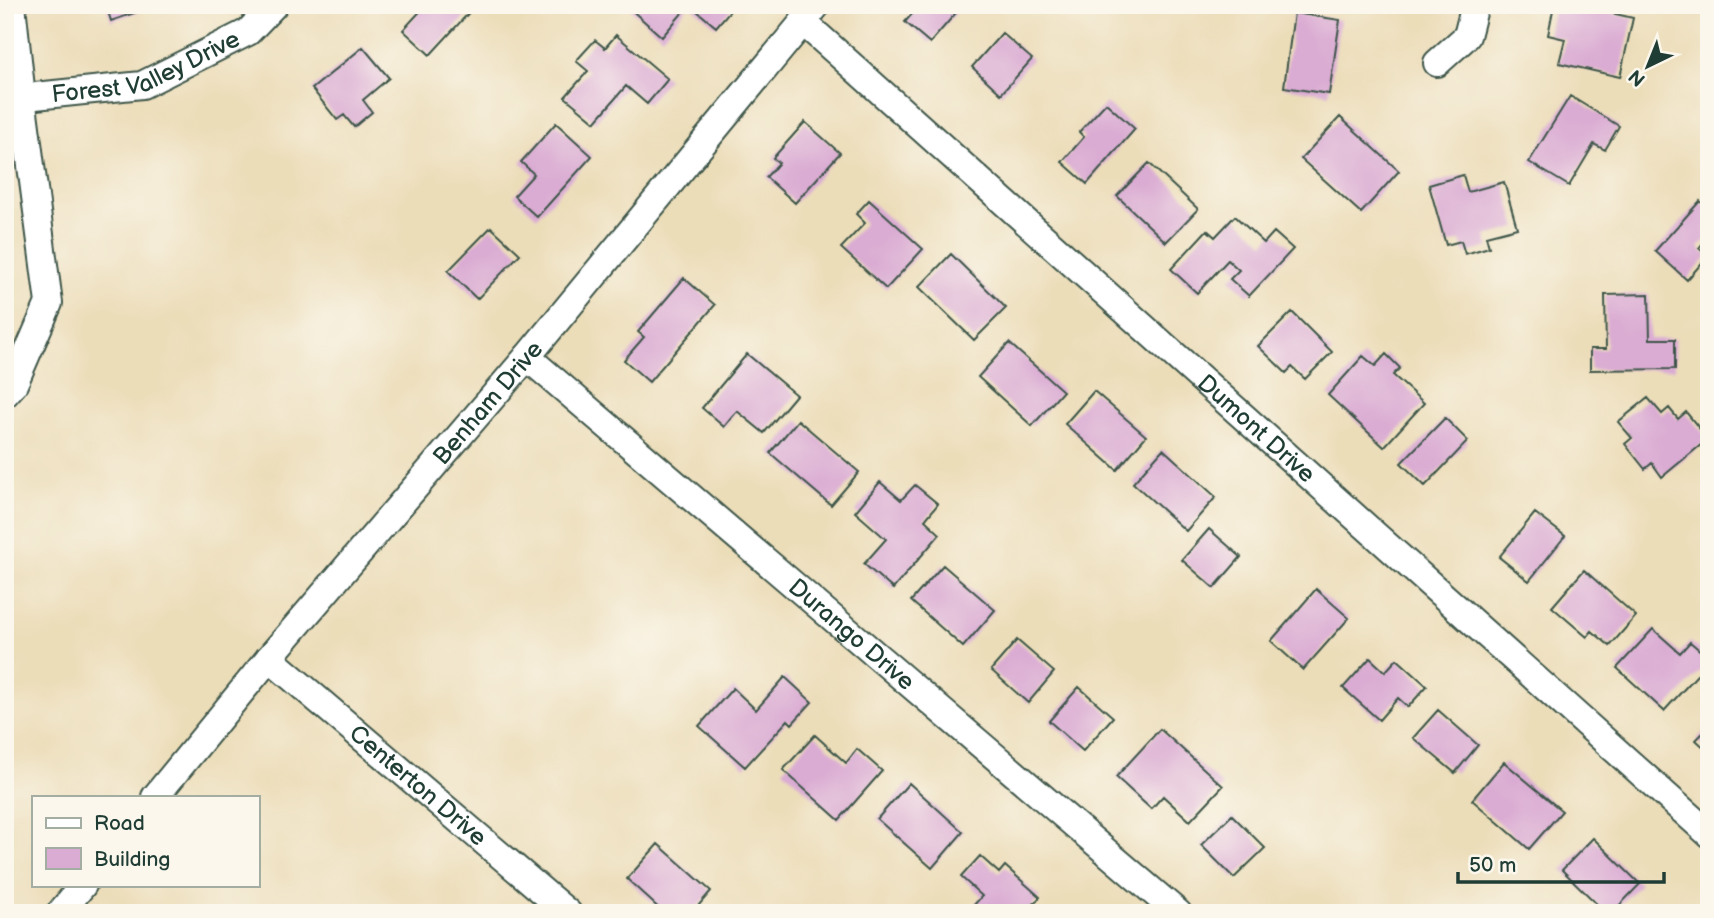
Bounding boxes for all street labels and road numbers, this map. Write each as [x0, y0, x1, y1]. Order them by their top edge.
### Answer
street label: Forest Valley Drive [50, 24, 245, 109]
street label: Benham Drive [427, 335, 549, 471]
street label: Dumont Drive [1191, 369, 1321, 489]
street label: Durango Drive [782, 573, 920, 697]
street label: Centerton Drive [343, 719, 492, 852]

